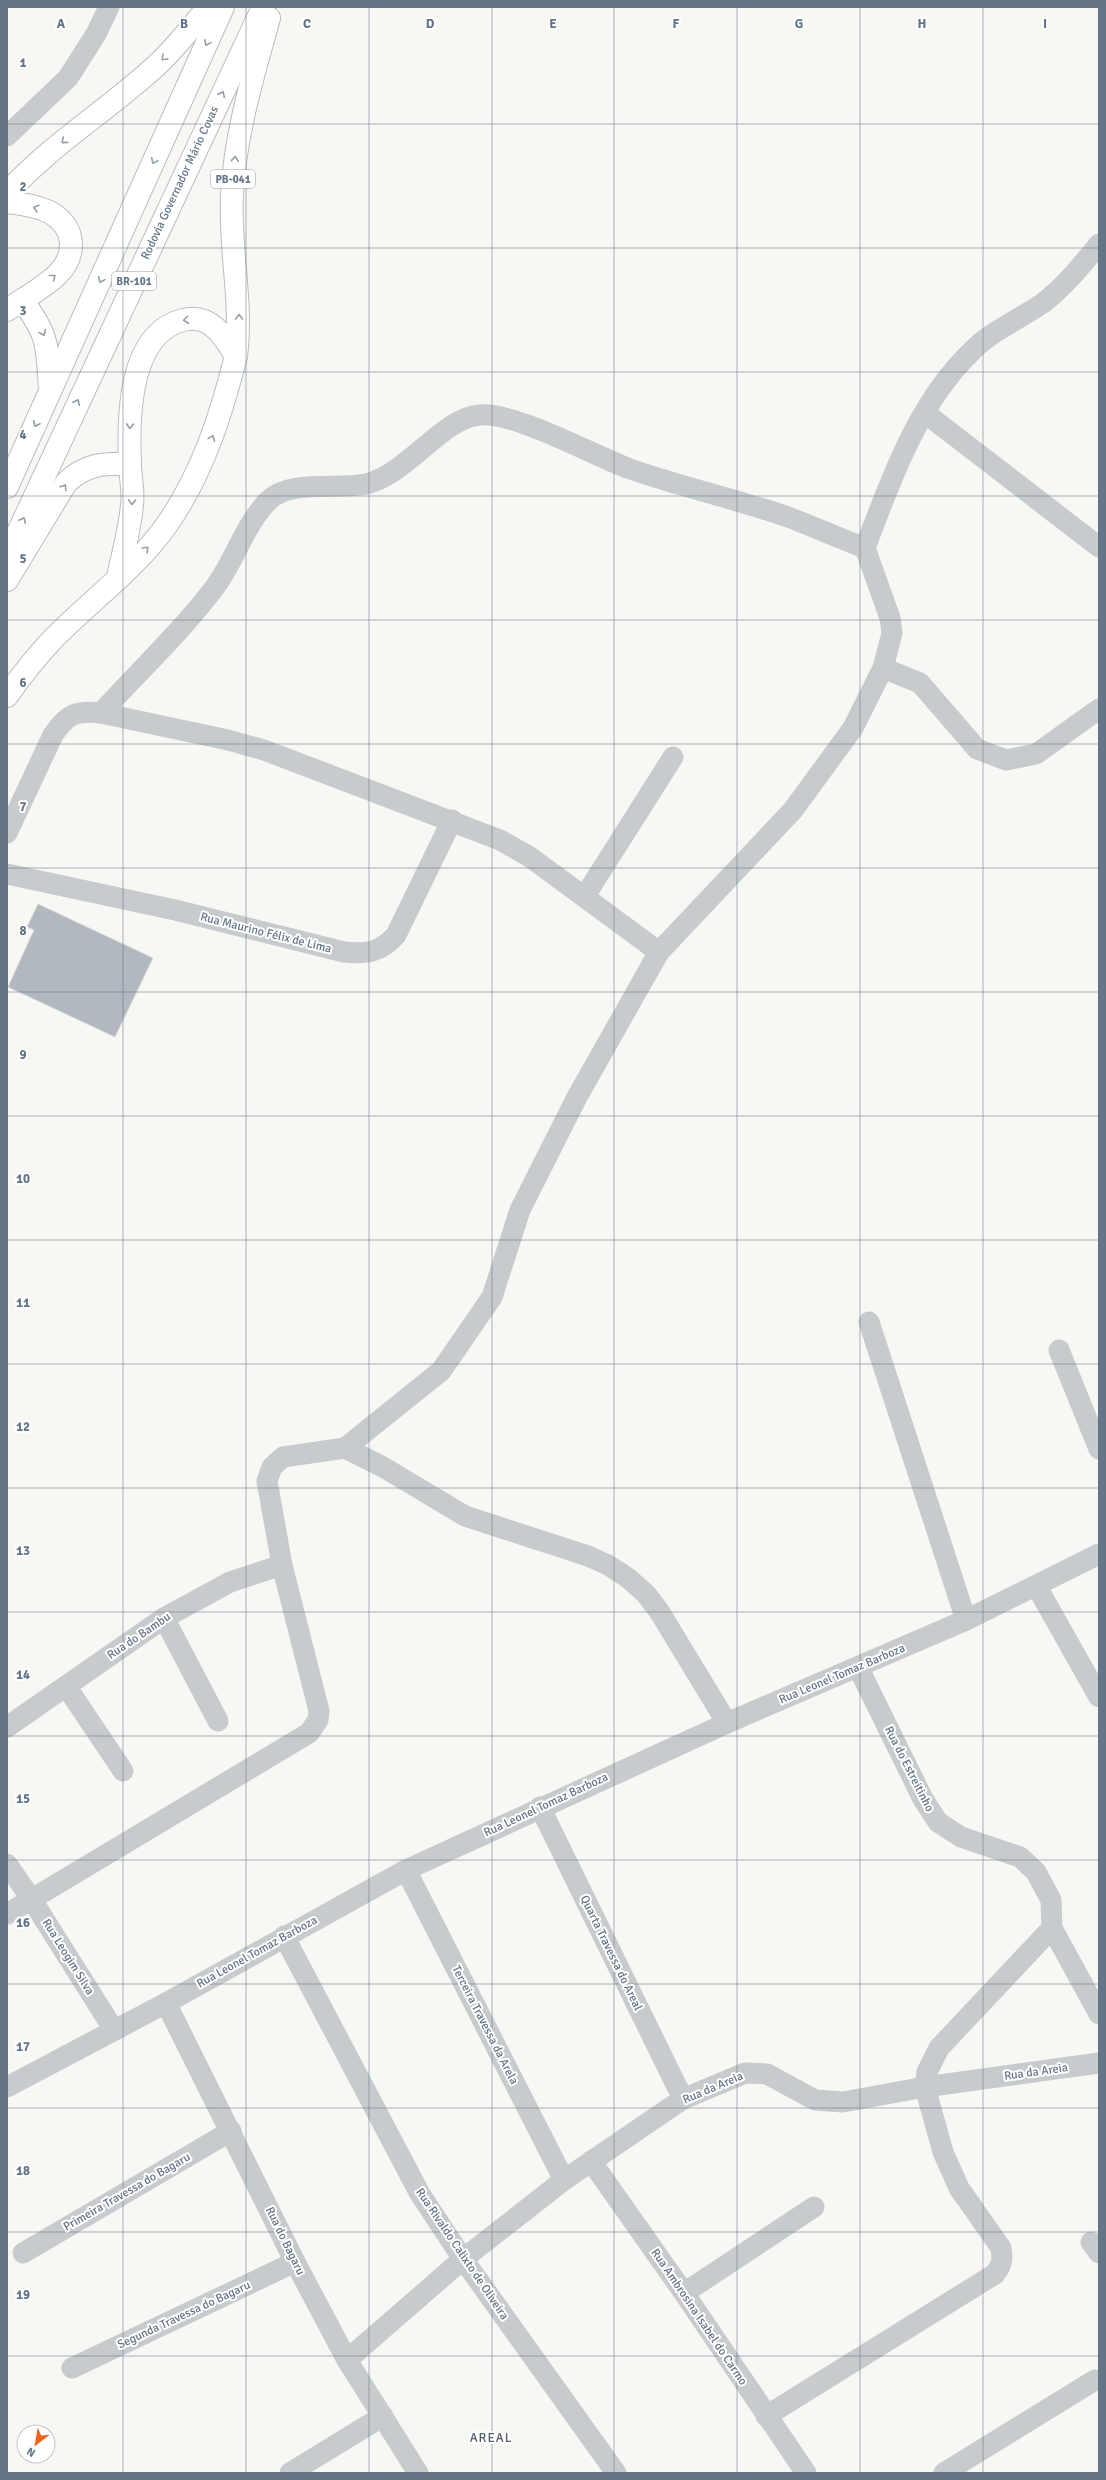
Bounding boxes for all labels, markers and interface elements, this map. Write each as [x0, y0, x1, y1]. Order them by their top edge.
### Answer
text: A [57, 16, 66, 32]
text: B [180, 16, 188, 32]
text: C [303, 16, 311, 32]
text: D [426, 16, 435, 32]
text: E [549, 16, 557, 32]
text: F [673, 16, 680, 32]
text: G [795, 16, 803, 32]
text: H [918, 16, 926, 32]
text: I [1043, 16, 1047, 32]
one-way arrow [204, 38, 212, 46]
one-way arrow [161, 53, 169, 61]
text: 1 [19, 55, 27, 71]
one-way arrow [217, 91, 225, 99]
street label: Rodovia Governador Mário Covas [138, 104, 222, 262]
one-way arrow [62, 137, 69, 144]
one-way arrow [231, 156, 240, 162]
one-way arrow [151, 157, 159, 165]
road number: PB-041 [211, 170, 255, 188]
text: 2 [19, 179, 27, 195]
one-way arrow [33, 204, 40, 213]
road number: BR-101 [112, 272, 156, 290]
one-way arrow [49, 275, 56, 282]
one-way arrow [98, 276, 106, 283]
text: 3 [19, 303, 27, 319]
one-way arrow [235, 314, 243, 320]
one-way arrow [183, 316, 189, 325]
one-way arrow [38, 329, 46, 336]
one-way arrow [73, 399, 81, 406]
one-way arrow [33, 420, 41, 427]
one-way arrow [126, 423, 134, 429]
text: 4 [19, 427, 27, 443]
one-way arrow [207, 435, 215, 442]
one-way arrow [59, 485, 66, 492]
one-way arrow [128, 499, 136, 505]
one-way arrow [18, 517, 26, 525]
one-way arrow [141, 546, 149, 554]
text: 5 [19, 551, 27, 567]
text: 6 [19, 675, 27, 691]
text: 7 [19, 799, 27, 815]
street label: Rua Maurino Félix de Lima [199, 909, 333, 957]
text: 8 [19, 923, 27, 939]
text: 9 [19, 1047, 27, 1063]
text: 10 [16, 1171, 30, 1187]
text: 11 [16, 1295, 30, 1311]
text: 12 [16, 1419, 30, 1435]
text: 13 [16, 1543, 30, 1559]
street label: Rua do Bambu [104, 1609, 174, 1663]
street label: Rua Leonel Tomaz Barboza [777, 1641, 907, 1707]
text: 14 [16, 1667, 30, 1683]
street label: Rua do Estreitinho [881, 1724, 937, 1814]
street label: Rua Leonel Tomaz Barboza [481, 1770, 611, 1840]
text: 15 [16, 1791, 30, 1807]
street label: Quarta Travessa do Areal [577, 1893, 646, 2014]
street label: Rua Leonel Tomaz Barboza [194, 1913, 320, 1991]
text: 16 [16, 1915, 30, 1931]
street label: Rua Leogim Silva [39, 1916, 97, 1998]
street label: Terceira Travessa da Arela [449, 1963, 521, 2087]
text: 17 [16, 2039, 30, 2055]
street label: Rua da Areia [1003, 2060, 1069, 2084]
street label: Rua da Areia [681, 2069, 745, 2107]
street label: Primeira Travessa do Bagaru [61, 2149, 193, 2235]
text: 18 [16, 2163, 30, 2179]
street label: Rua Rivaldo Calixto de Oliveira [412, 2185, 512, 2323]
street label: Rua do Bagaru [262, 2204, 308, 2278]
street label: Rua Ambrosina Isabel do Carmo [648, 2246, 750, 2388]
street label: Segunda Travessa do Bagaru [115, 2278, 253, 2352]
text: 19 [16, 2287, 30, 2303]
north arrow [16, 2424, 56, 2464]
district label: AREAL [470, 2430, 512, 2446]
text: N [24, 2445, 38, 2460]

